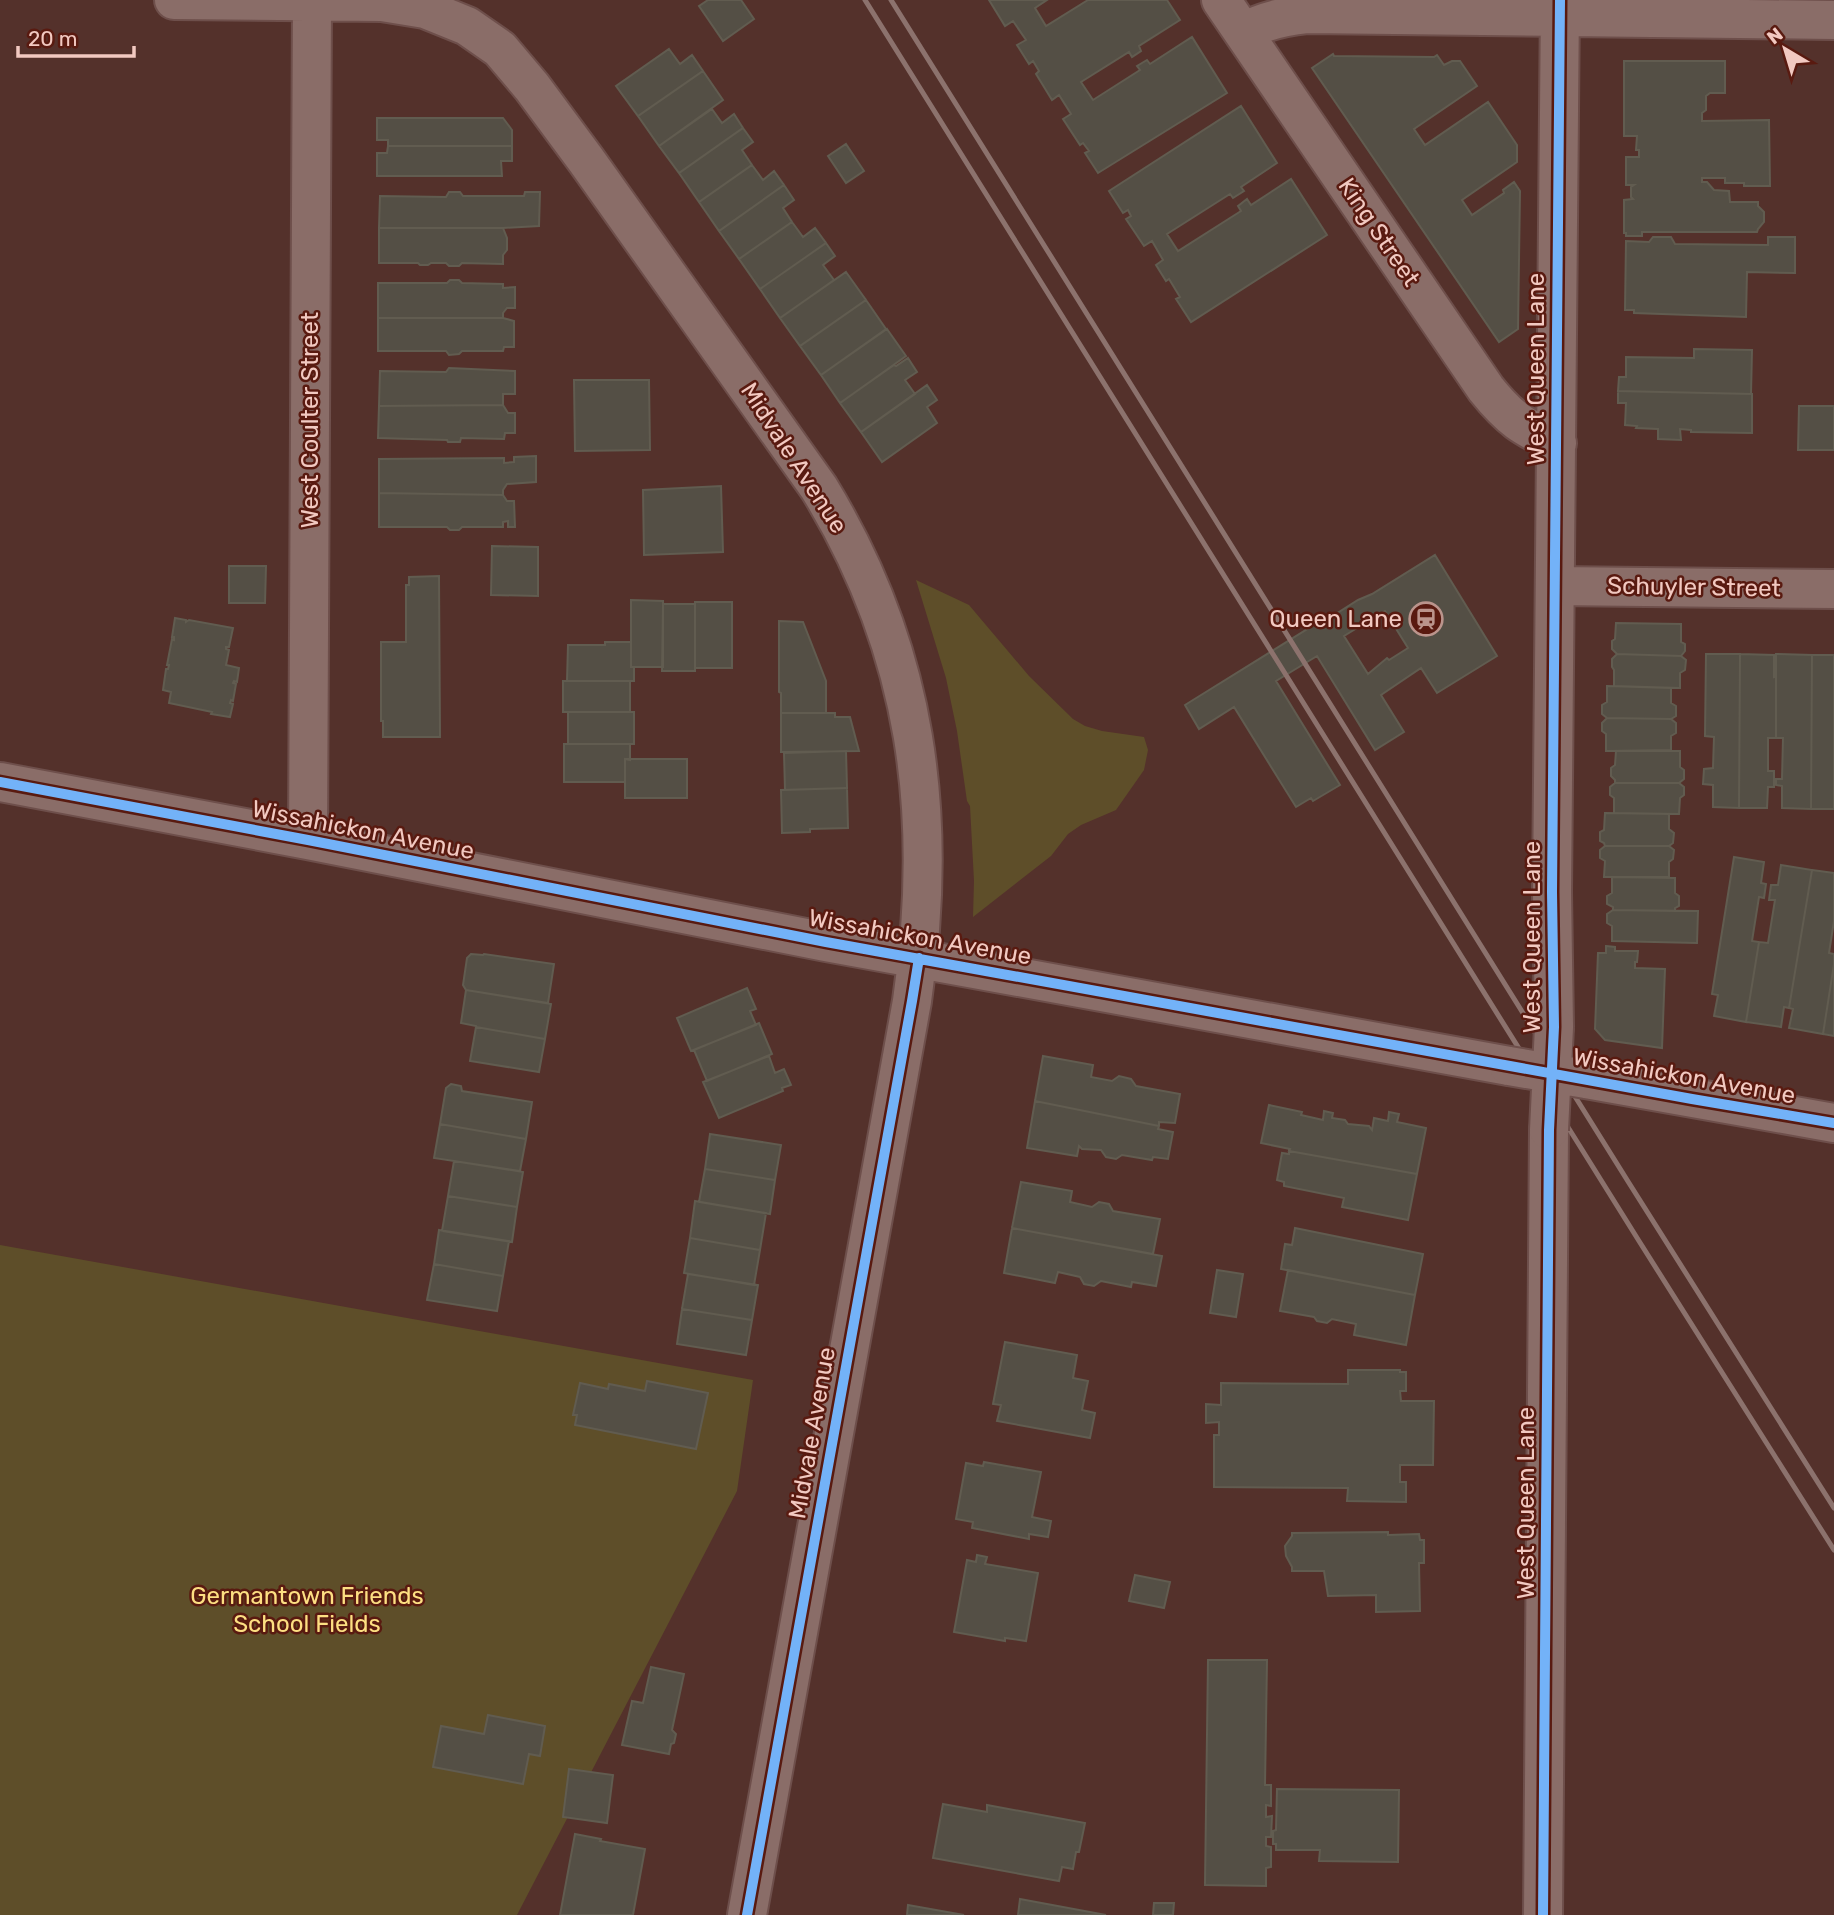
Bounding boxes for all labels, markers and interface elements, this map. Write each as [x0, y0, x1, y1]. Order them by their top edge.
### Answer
scale bar [18, 14, 133, 58]
north arrow [1750, 14, 1820, 84]
text: N [1762, 23, 1787, 49]
text: 20 m [28, 26, 77, 51]
street label: King Street [1333, 173, 1425, 291]
street label: West Queen Lane [1522, 273, 1550, 465]
street label: West Coulter Street [296, 312, 324, 528]
street label: Midvale Avenue [735, 378, 853, 538]
street label: Schuyler Street [1607, 571, 1781, 603]
station icon: Queen Lane [1407, 600, 1445, 638]
place label: Queen Lane [1269, 605, 1402, 633]
street label: Wissahickon Avenue [249, 795, 477, 865]
street label: West Queen Lane [1518, 841, 1546, 1033]
street label: Wissahickon Avenue [806, 904, 1034, 970]
street label: Wissahickon Avenue [1570, 1043, 1798, 1109]
street label: Midvale Avenue [783, 1345, 841, 1521]
street label: West Queen Lane [1512, 1407, 1540, 1599]
park label: Germantown Friends School Fields [190, 1582, 424, 1638]

